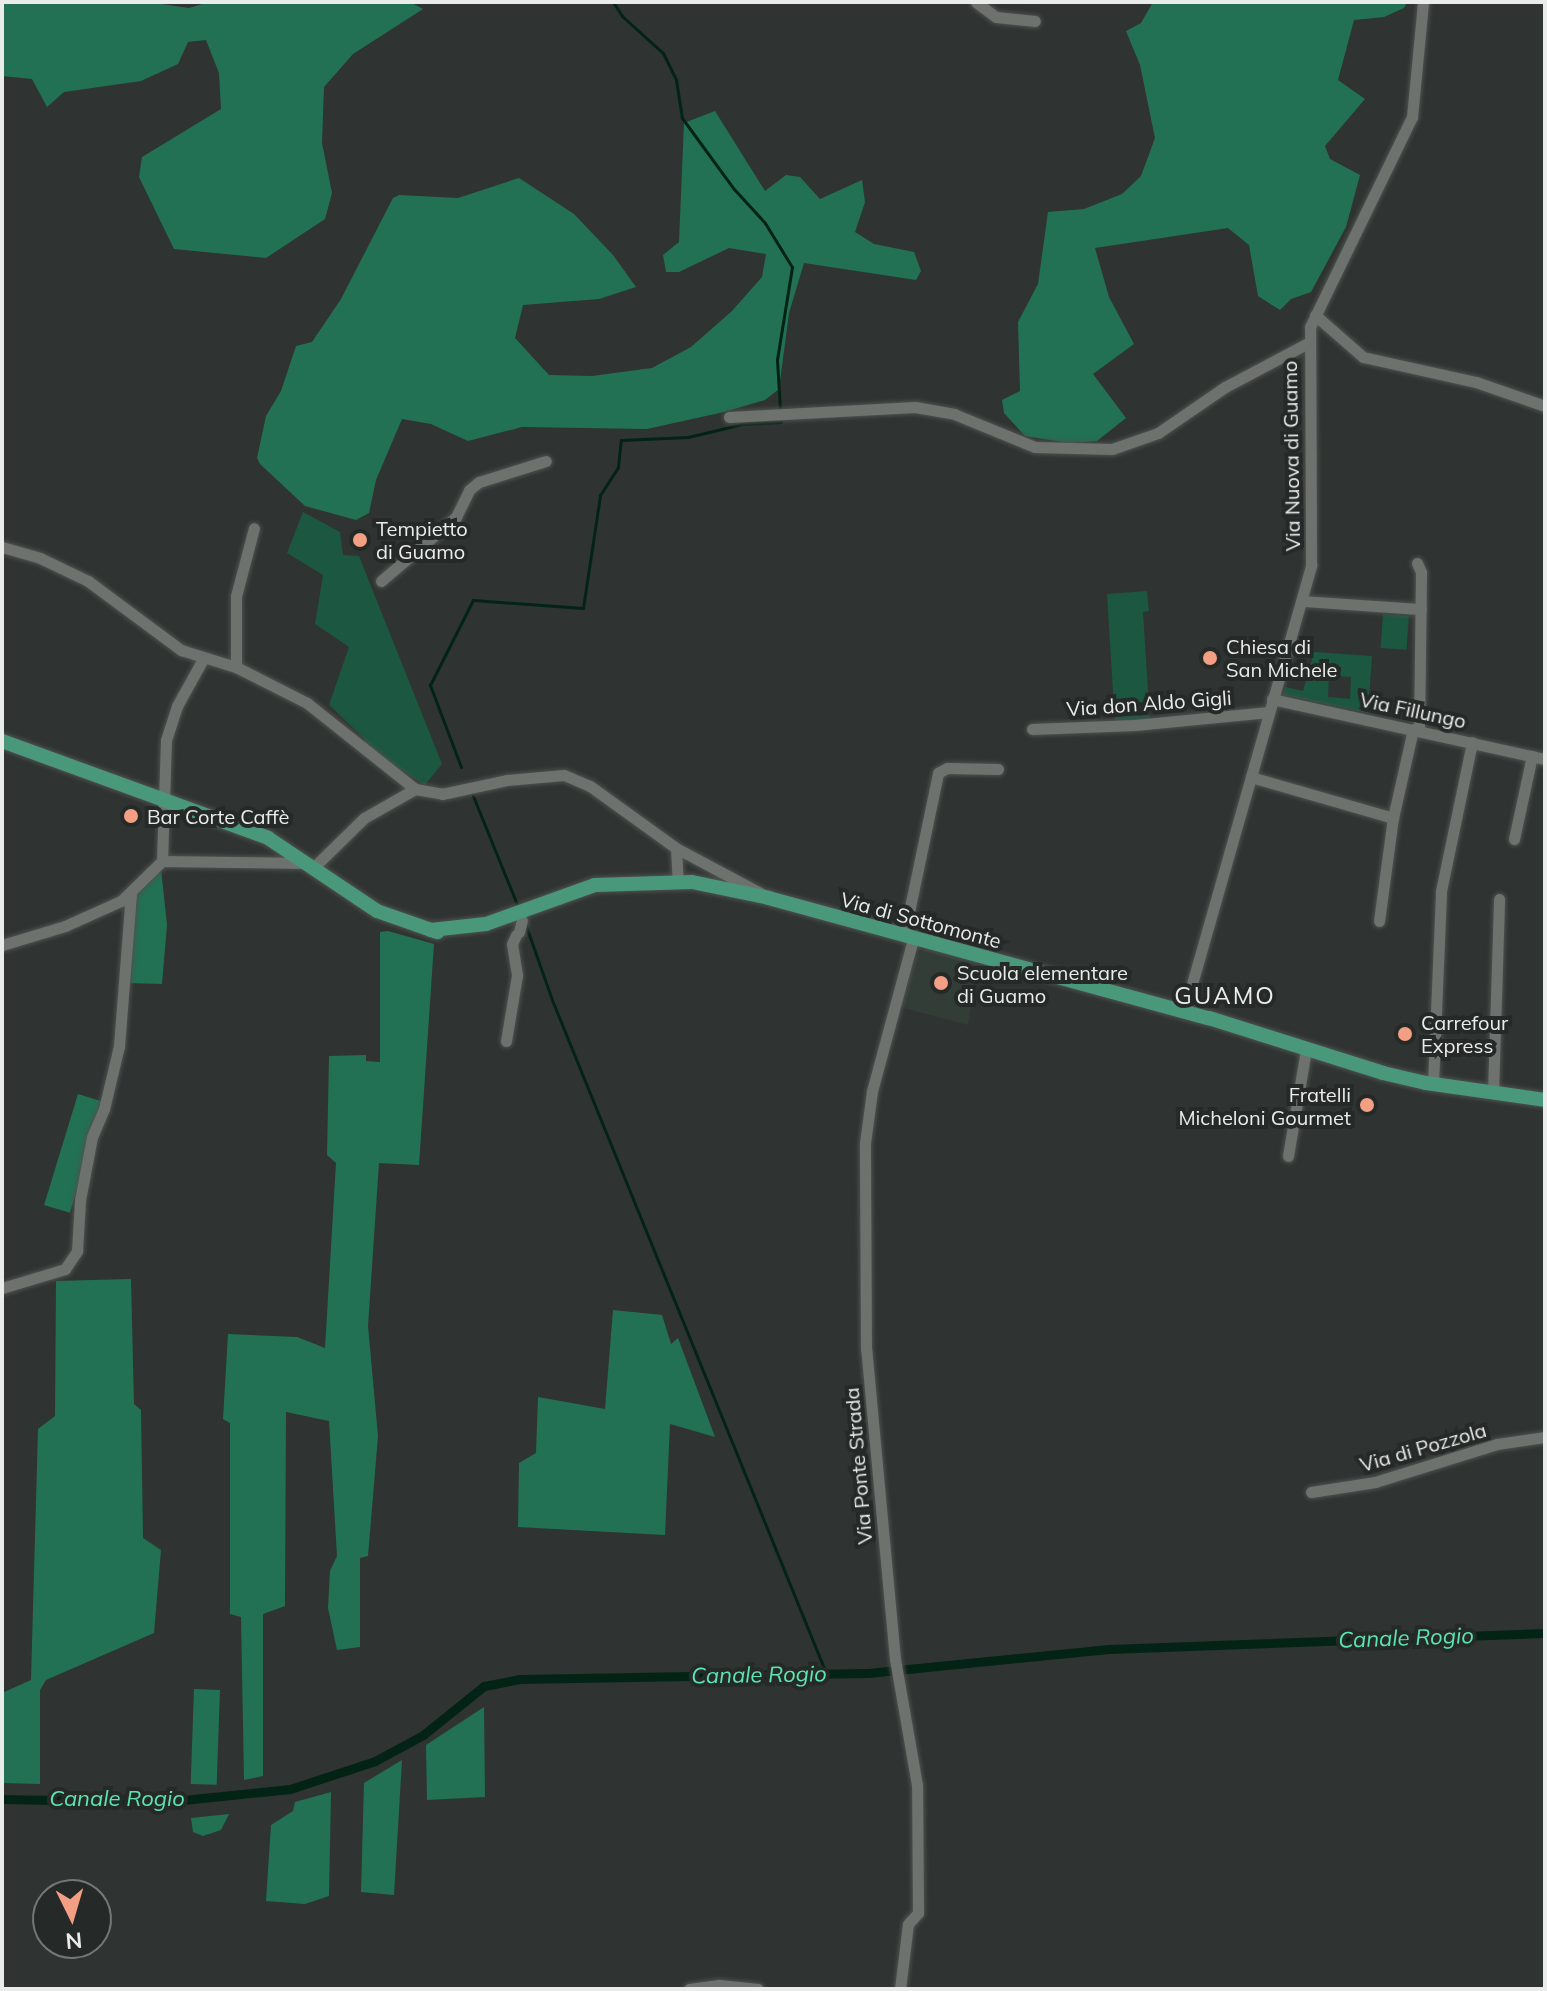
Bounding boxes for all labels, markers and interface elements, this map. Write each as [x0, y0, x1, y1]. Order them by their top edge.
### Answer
street label: Via Nuova di Guamo [1277, 361, 1305, 551]
place label: Tempietto di Guamo [376, 516, 468, 563]
marker: Tempietto di Guamo [351, 531, 369, 549]
place label: Chiesa di San Michele [1226, 634, 1337, 681]
marker: Chiesa di San Michele [1201, 649, 1219, 667]
street label: Via don Aldo Gigli [1066, 685, 1232, 721]
street label: Via Fillungo [1358, 687, 1468, 733]
place label: Bar Corte Caffè [147, 804, 289, 828]
marker: Bar Corte Caffè [122, 807, 140, 825]
street label: Via di Sottomonte [838, 887, 1004, 953]
place label: Scuola elementare di Guamo [957, 960, 1128, 1007]
marker: Scuola elementare di Guamo [932, 974, 950, 992]
district label: GUAMO [1174, 982, 1276, 1010]
place label: Carrefour Express [1421, 1010, 1508, 1057]
marker: Carrefour Express [1396, 1025, 1414, 1043]
place label: Fratelli Micheloni Gourmet [1178, 1082, 1351, 1129]
marker: Fratelli Micheloni Gourmet [1358, 1096, 1376, 1114]
street label: Via Ponte Strada [839, 1387, 877, 1545]
street label: Via di Pozzola [1357, 1417, 1489, 1477]
water label: Canale Rogio [1338, 1622, 1474, 1654]
water label: Canale Rogio [691, 1661, 827, 1689]
water label: Canale Rogio [49, 1786, 185, 1812]
north arrow [32, 1879, 112, 1959]
text: N [64, 1926, 83, 1956]

